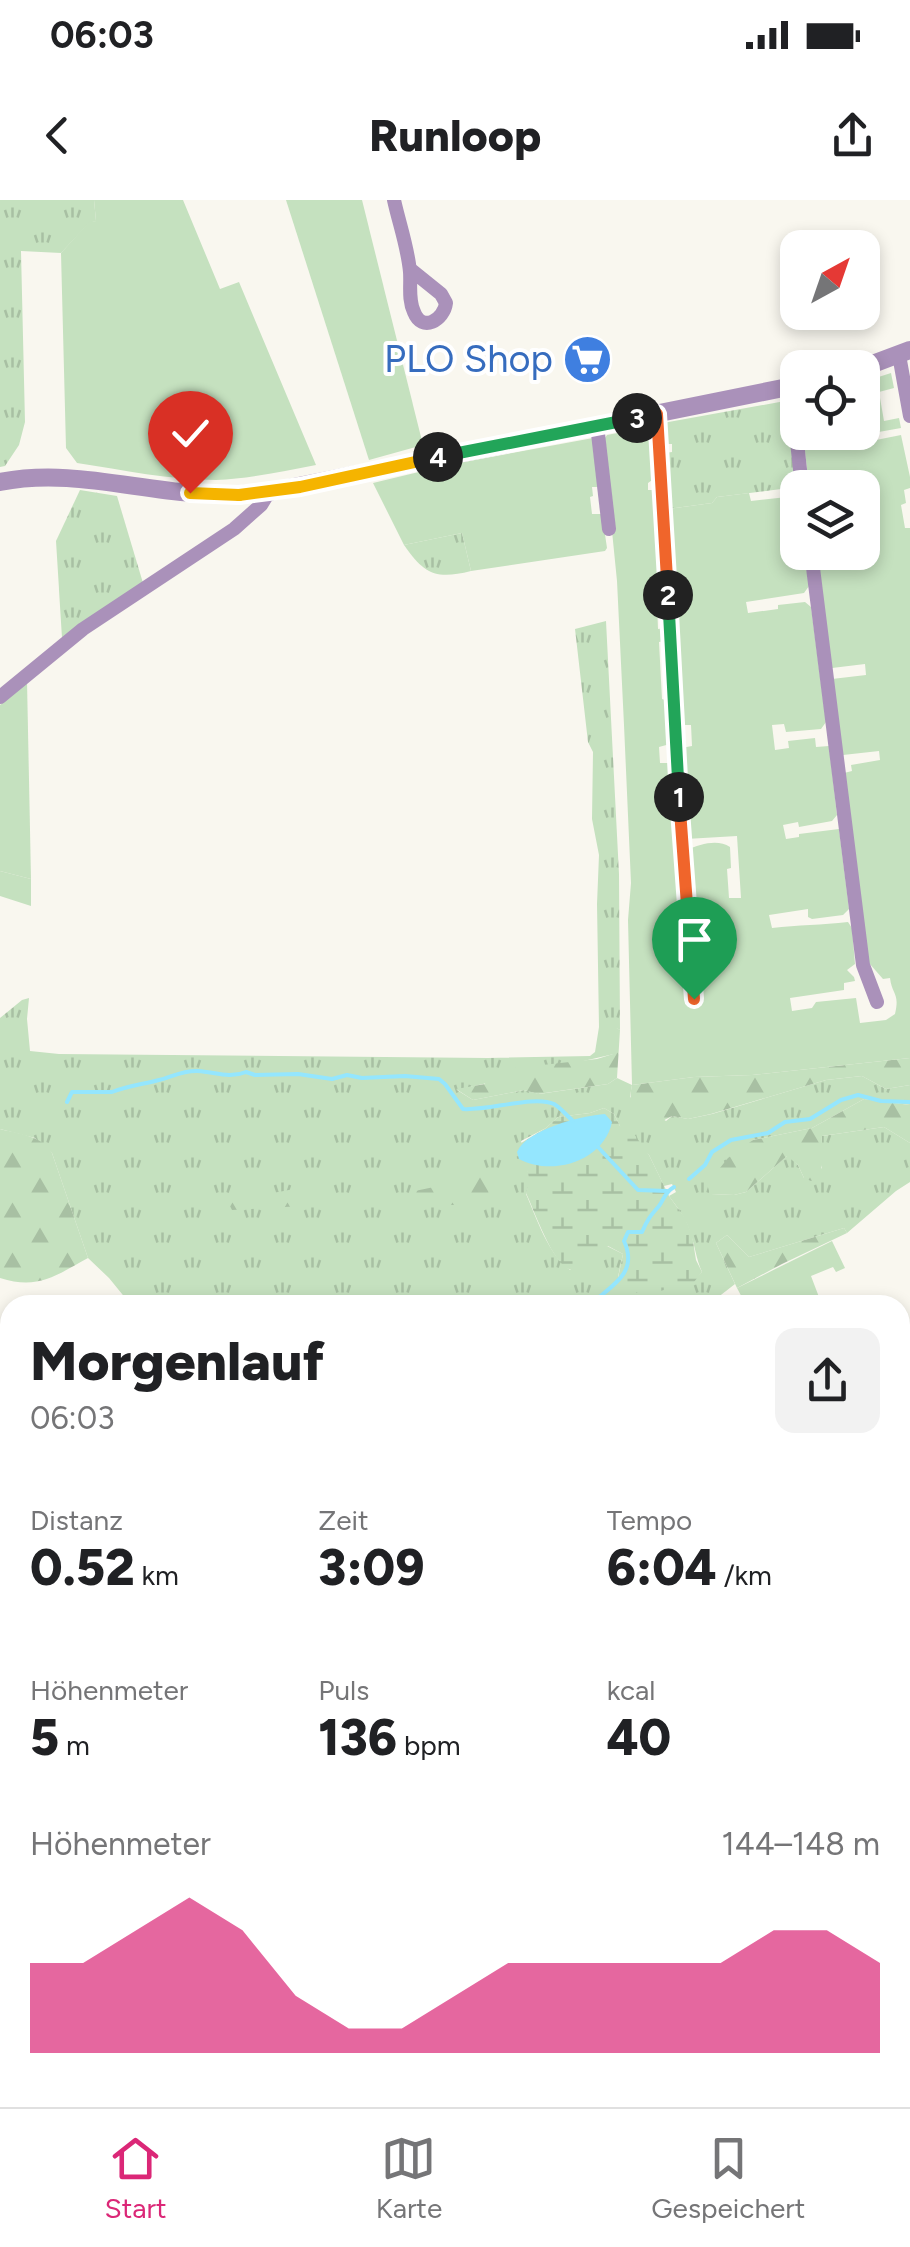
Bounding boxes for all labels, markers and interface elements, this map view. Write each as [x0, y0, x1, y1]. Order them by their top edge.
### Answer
text: 06:03 [50, 12, 154, 58]
icon: back [30, 108, 85, 163]
text: Runloop [369, 108, 541, 162]
icon: share [825, 108, 880, 163]
north arrow [780, 230, 880, 330]
map controls [780, 230, 880, 570]
supermarket icon: PLO Shop [562, 333, 614, 385]
place label: PLO Shop [384, 336, 553, 382]
button: locate [780, 350, 880, 450]
pin [148, 391, 233, 494]
pin: 3 [612, 393, 662, 443]
text: 3 [629, 401, 645, 435]
icon: check [163, 406, 218, 461]
pin: 4 [413, 432, 463, 482]
text: 4 [429, 440, 447, 474]
button: layers [780, 470, 880, 570]
pin: 2 [643, 570, 693, 620]
text: 2 [660, 578, 676, 612]
pin: 1 [654, 772, 704, 822]
text: 1 [673, 780, 685, 814]
pin [652, 897, 737, 1000]
icon: arrive [667, 912, 722, 967]
text: Morgenlauf [30, 1328, 325, 1394]
button: share [775, 1328, 880, 1433]
text: 06:03 [30, 1399, 115, 1437]
text: Distanz [30, 1503, 123, 1537]
text: Zeit [318, 1503, 369, 1537]
text: Tempo [607, 1503, 692, 1537]
text: 0.52 [30, 1537, 135, 1598]
text: 3:09 [318, 1537, 424, 1598]
text: 6:04 [607, 1537, 717, 1598]
text: km [135, 1558, 179, 1592]
text: /km [717, 1558, 772, 1592]
text: Höhenmeter [30, 1673, 188, 1707]
text: Puls [318, 1673, 369, 1707]
text: kcal [607, 1673, 656, 1707]
text: 5 [30, 1707, 59, 1768]
text: 136 [318, 1707, 397, 1768]
text: 40 [607, 1707, 671, 1768]
text: m [59, 1728, 90, 1762]
text: bpm [397, 1728, 461, 1762]
text: Höhenmeter [30, 1825, 211, 1863]
text: 144–148 m [722, 1825, 880, 1863]
tab: Start [105, 2131, 167, 2225]
tab: Karte [376, 2131, 442, 2225]
tab: Gespeichert [651, 2131, 805, 2225]

